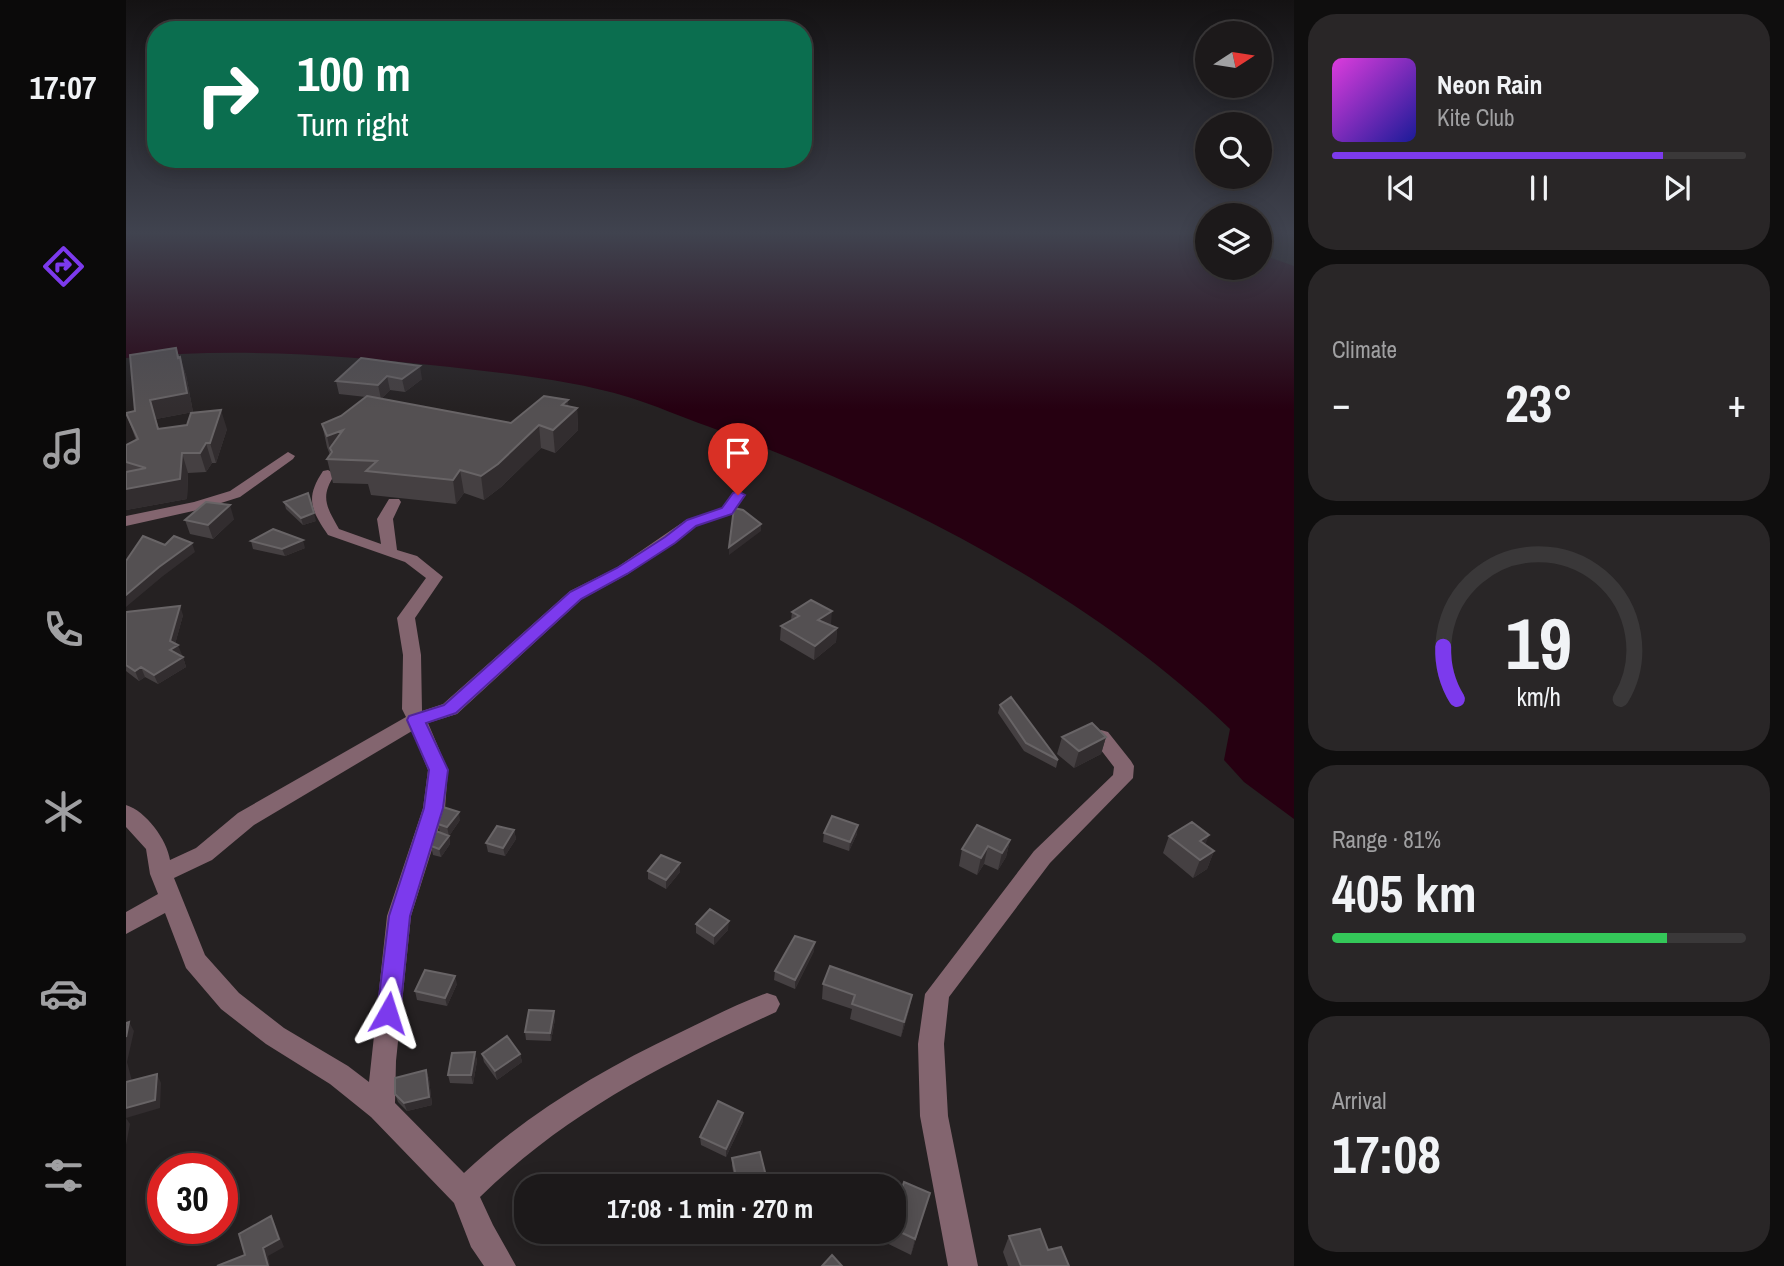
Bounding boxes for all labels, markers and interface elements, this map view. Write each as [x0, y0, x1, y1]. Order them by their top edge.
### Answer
north arrow [1195, 21, 1272, 98]
map controls [1195, 21, 1272, 280]
text: 100 m [297, 40, 411, 106]
icon: right [182, 49, 273, 140]
text: 17:07 [29, 66, 97, 109]
text: Neon Rain [1437, 67, 1542, 102]
text: Kite Club [1437, 102, 1515, 133]
text: Turn right [297, 103, 409, 146]
button: search [1195, 112, 1272, 189]
icon: previous [1382, 169, 1420, 207]
icon: pause [1520, 169, 1558, 207]
icon: next [1658, 169, 1696, 207]
button: layers [1195, 203, 1272, 280]
icon: directions [39, 242, 88, 291]
text: Climate [1332, 334, 1397, 365]
text: 23° [1505, 368, 1573, 438]
text: − [1332, 378, 1350, 429]
text: + [1728, 378, 1746, 429]
pin [708, 423, 768, 495]
icon: music [39, 424, 88, 473]
icon: arrive [719, 434, 757, 472]
text: 19 [1506, 594, 1572, 692]
icon: phone [39, 605, 88, 654]
text: km/h [1517, 680, 1561, 714]
icon: climate [39, 787, 88, 836]
text: Range · 81% [1332, 824, 1441, 855]
text: 405 km [1332, 858, 1477, 928]
icon: car [39, 969, 88, 1018]
position arrow [351, 976, 425, 1050]
text: Arrival [1332, 1085, 1387, 1116]
text: 17:08 [1332, 1119, 1441, 1189]
icon: filters [39, 1151, 88, 1200]
speed limit sign: 30 [147, 1153, 238, 1244]
text: 17:08 · 1 min · 270 m [607, 1191, 813, 1226]

